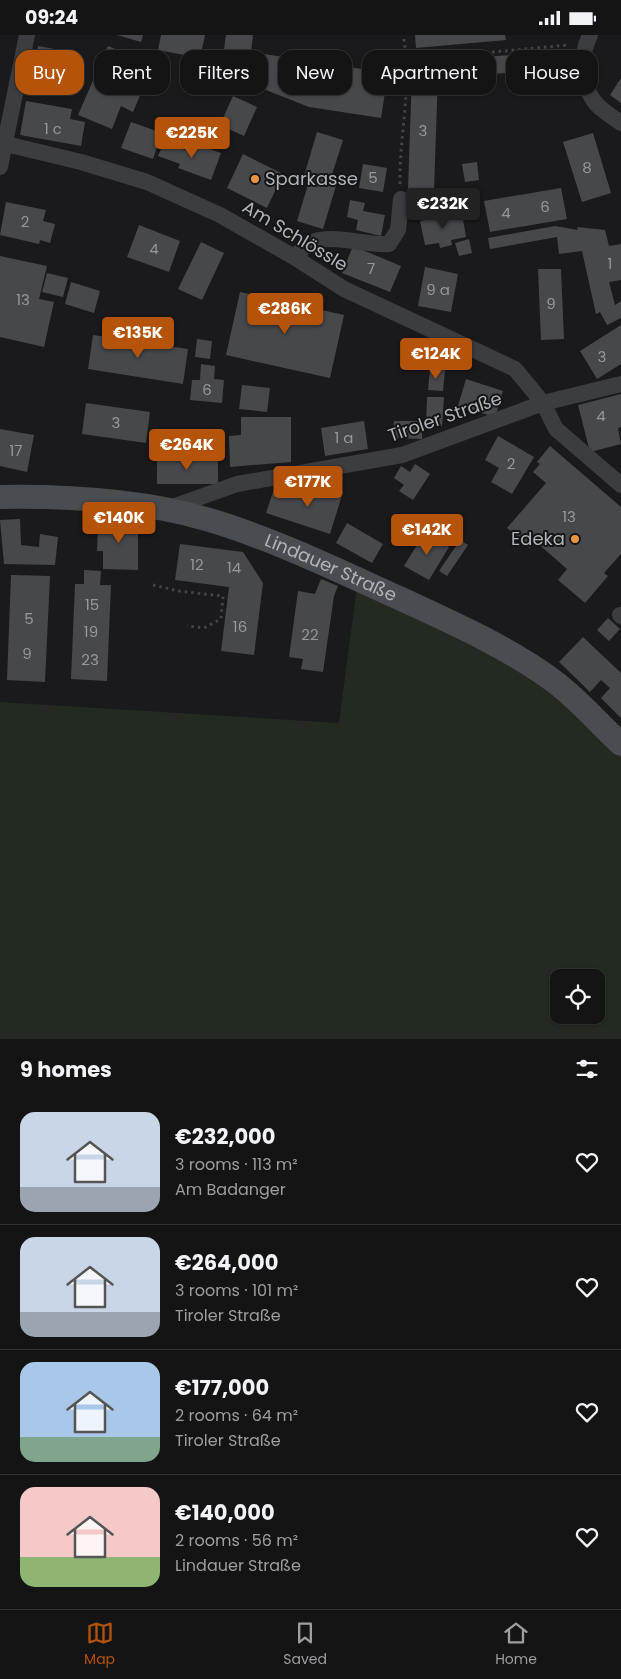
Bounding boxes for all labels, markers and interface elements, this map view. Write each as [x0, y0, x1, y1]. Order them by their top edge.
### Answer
text: 09:24 [25, 4, 78, 31]
chip: Buy [15, 50, 84, 95]
chip: Rent [94, 50, 170, 95]
chip: Filters [180, 50, 268, 95]
chip: New [278, 50, 352, 95]
chip: Apartment [362, 50, 496, 95]
chip: House [506, 50, 598, 95]
pin: €225K [157, 117, 227, 159]
house number: 1 c [44, 118, 62, 139]
house number: 3 [419, 120, 427, 141]
text: €225K [166, 121, 218, 144]
house number: 8 [582, 157, 592, 178]
place label: Sparkasse [265, 166, 358, 191]
house number: 5 [368, 167, 378, 188]
marker: Sparkasse [249, 173, 261, 185]
pin: €232K [408, 187, 478, 230]
text: €232K [417, 192, 469, 215]
street label: Am Schlössle [238, 194, 353, 277]
house number: 6 [540, 196, 550, 217]
house number: 4 [501, 202, 511, 223]
house number: 2 [21, 211, 29, 232]
house number: 4 [149, 238, 159, 259]
house number: 1 [608, 253, 612, 274]
house number: 7 [367, 258, 375, 279]
house number: 9 a [426, 279, 450, 300]
house number: 13 [16, 289, 30, 310]
pin: €286K [250, 293, 320, 335]
house number: 9 [546, 293, 556, 314]
text: €286K [258, 297, 312, 320]
pin: €135K [103, 317, 173, 359]
text: €135K [113, 321, 163, 344]
pin: €124K [401, 337, 471, 380]
text: €124K [411, 342, 461, 365]
house number: 3 [598, 346, 606, 367]
house number: 6 [202, 379, 212, 400]
street label: Tiroler Straße [385, 385, 505, 448]
house number: 4 [596, 405, 606, 426]
house number: 3 [112, 412, 120, 433]
house number: 1 a [335, 427, 353, 448]
pin: €264K [152, 429, 222, 471]
text: €264K [160, 433, 214, 456]
house number: 17 [10, 440, 23, 461]
house number: 2 [507, 453, 515, 474]
pin: €177K [273, 465, 343, 508]
text: €177K [284, 470, 332, 493]
pin: €140K [84, 501, 154, 544]
text: €140K [93, 506, 145, 529]
house number: 13 [562, 506, 576, 527]
pin: €142K [392, 513, 462, 556]
text: €142K [402, 518, 452, 541]
place label: Edeka [511, 526, 565, 551]
street label: Lindauer Straße [261, 527, 401, 607]
marker: Edeka [569, 533, 581, 545]
house number: 12 [190, 554, 204, 575]
house number: 14 [227, 557, 241, 578]
house number: 15 [85, 594, 99, 615]
house number: 5 [24, 608, 34, 629]
house number: 16 [233, 616, 247, 637]
house number: 19 [84, 621, 98, 642]
house number: 22 [301, 624, 319, 645]
house number: 9 [22, 643, 32, 664]
house number: 23 [81, 649, 99, 670]
map controls [550, 969, 605, 1024]
button: locate [550, 969, 605, 1024]
text: 9 homes [20, 1055, 112, 1084]
icon: filters [573, 1055, 601, 1083]
text: €232,000 [175, 1122, 276, 1151]
icon: home [60, 1132, 120, 1192]
icon: heart [573, 1148, 601, 1176]
text: 3 rooms · 113 m² [175, 1153, 298, 1176]
text: Am Badanger [175, 1178, 286, 1201]
text: €264,000 [175, 1248, 278, 1277]
icon: home [60, 1257, 120, 1317]
icon: heart [573, 1273, 601, 1301]
text: 3 rooms · 101 m² [175, 1279, 298, 1302]
text: Tiroler Straße [175, 1304, 281, 1327]
text: €177,000 [175, 1373, 269, 1402]
icon: home [60, 1382, 120, 1442]
icon: heart [573, 1398, 601, 1426]
text: 2 rooms · 64 m² [175, 1404, 298, 1427]
text: Tiroler Straße [175, 1429, 281, 1452]
text: €140,000 [175, 1498, 275, 1527]
icon: home [60, 1507, 120, 1567]
icon: heart [573, 1523, 601, 1551]
text: 2 rooms · 56 m² [175, 1529, 298, 1552]
text: Lindauer Straße [175, 1554, 301, 1577]
tab: Map [84, 1619, 115, 1670]
tab: Saved [283, 1619, 327, 1670]
tab: Home [495, 1619, 537, 1670]

